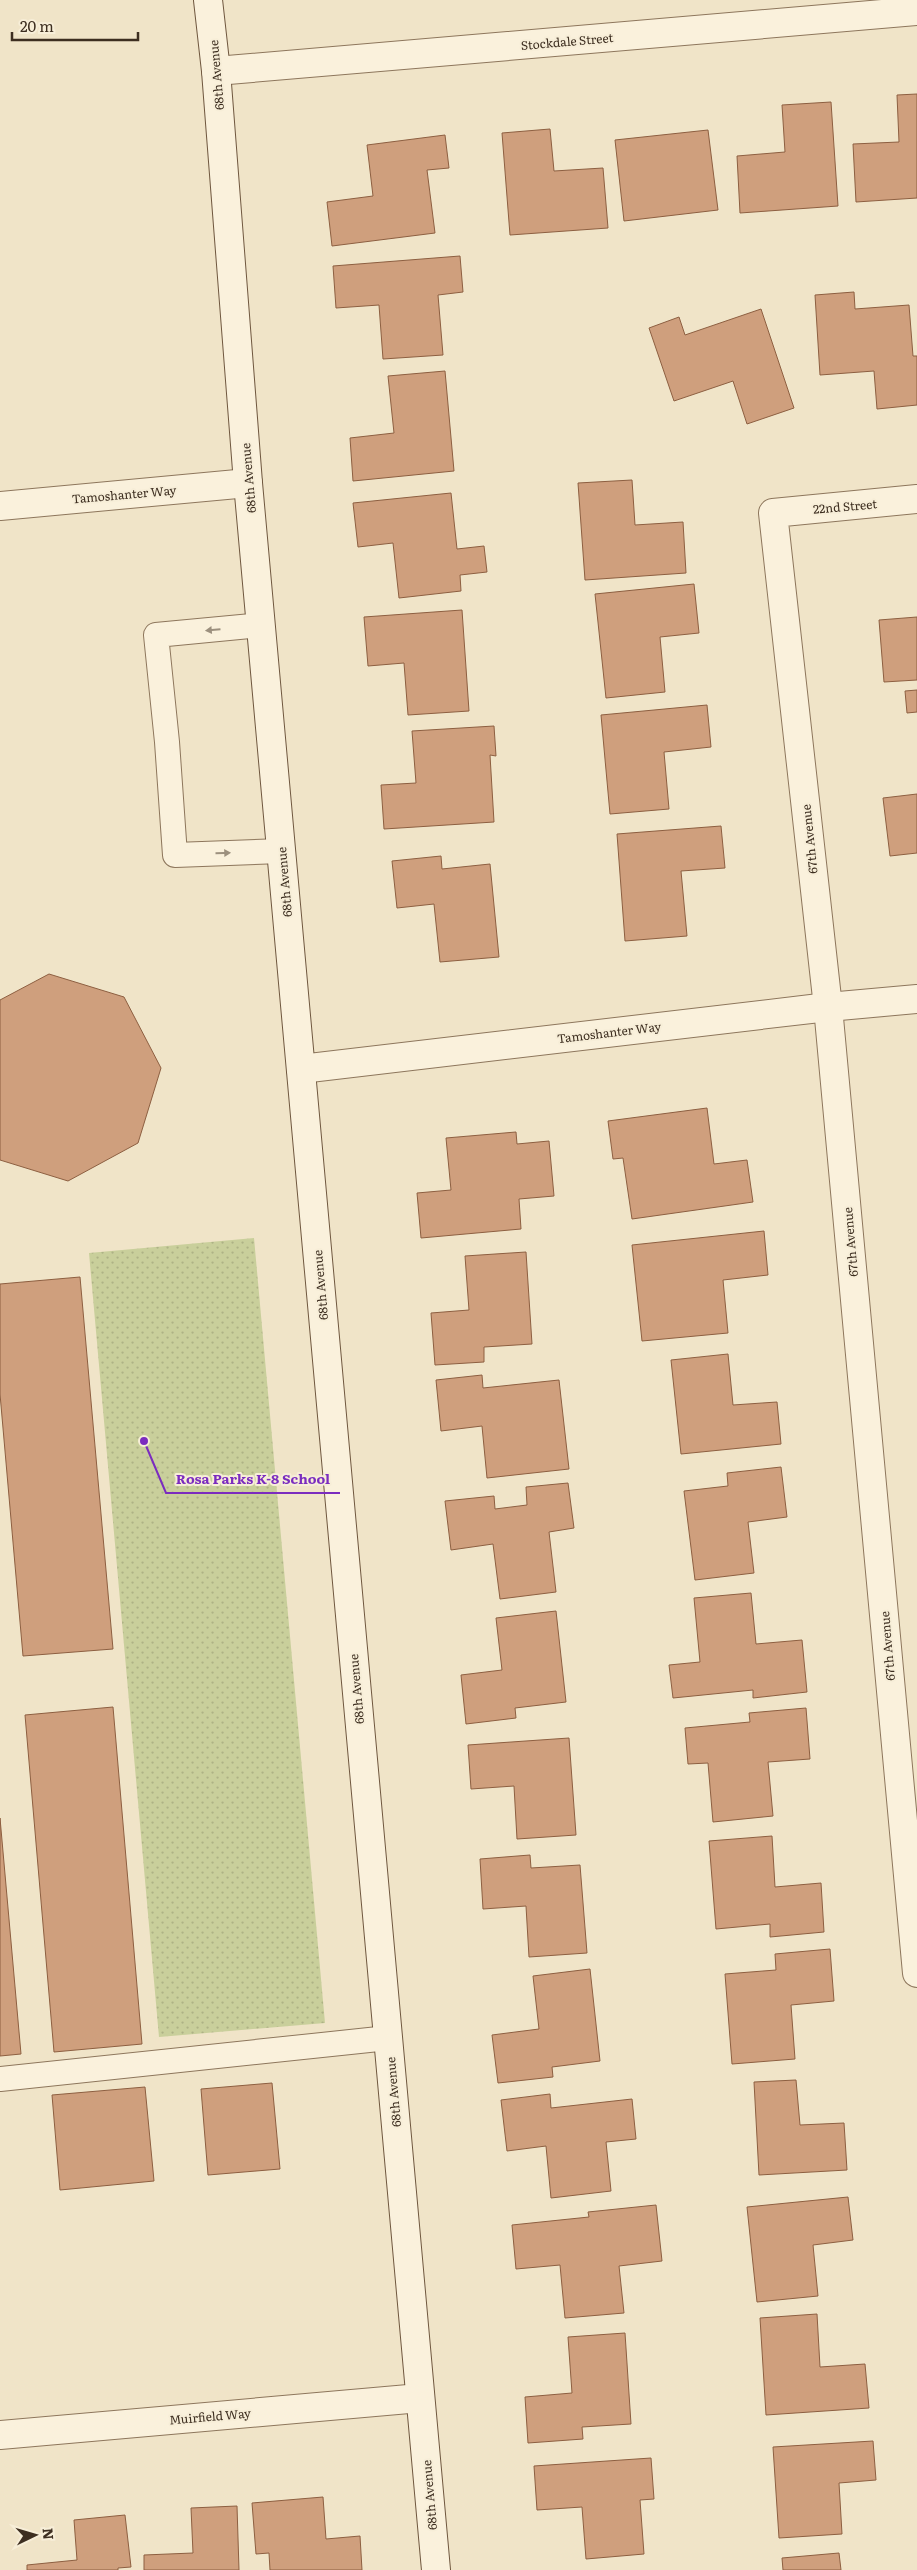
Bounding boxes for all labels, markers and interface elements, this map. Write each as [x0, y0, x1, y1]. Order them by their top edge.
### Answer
scale bar [12, 10, 139, 42]
text: 20 m [20, 14, 54, 37]
street label: Stockdale Street [520, 28, 614, 54]
street label: 68th Avenue [204, 39, 228, 111]
street label: 68th Avenue [236, 442, 260, 514]
street label: Tamoshanter Way [71, 480, 177, 508]
street label: 22nd Street [812, 494, 878, 518]
one-way arrow [204, 626, 220, 634]
street label: 67th Avenue [796, 803, 822, 875]
street label: 68th Avenue [272, 846, 296, 918]
one-way arrow [216, 849, 232, 857]
street label: Tamoshanter Way [556, 1017, 662, 1047]
street label: 67th Avenue [838, 1206, 862, 1278]
street label: 68th Avenue [308, 1249, 332, 1321]
callout: Rosa Parks K-8 School [166, 1464, 340, 1493]
text: Rosa Parks K-8 School [176, 1468, 330, 1488]
street label: 67th Avenue [875, 1610, 899, 1682]
street label: 68th Avenue [344, 1653, 368, 1725]
street label: 68th Avenue [381, 2056, 405, 2128]
street label: Muirfield Way [168, 2403, 252, 2429]
street label: 68th Avenue [417, 2459, 441, 2531]
north arrow [10, 2510, 60, 2560]
text: N [38, 2527, 59, 2541]

